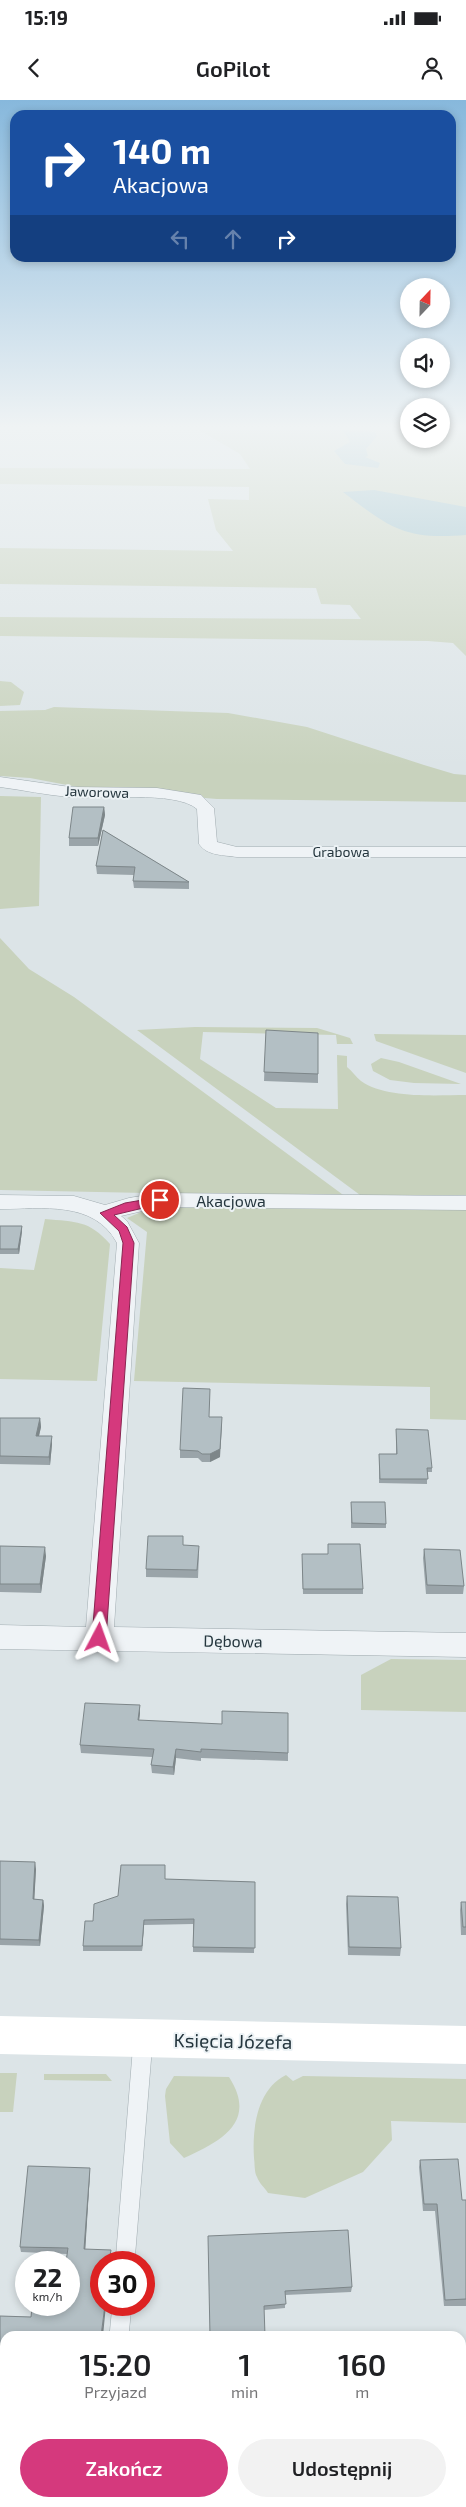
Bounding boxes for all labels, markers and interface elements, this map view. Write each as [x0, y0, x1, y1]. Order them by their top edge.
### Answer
text: 15:19 [25, 6, 68, 29]
icon: back [20, 54, 48, 82]
icon: person [418, 54, 446, 82]
text: GoPilot [196, 55, 270, 81]
text: 140 m [113, 129, 211, 171]
icon: right [30, 130, 95, 195]
text: Akacjowa [113, 171, 209, 197]
icon: left [166, 225, 194, 253]
icon: ahead [219, 225, 247, 253]
icon: right [272, 225, 300, 253]
north arrow [400, 278, 450, 328]
map controls [400, 278, 450, 448]
button: sound [400, 338, 450, 388]
button: layers [400, 398, 450, 448]
street label: Jaworowa [65, 782, 130, 801]
street label: Grabowa [312, 843, 370, 860]
pin [139, 1179, 181, 1221]
icon: arrive [146, 1186, 174, 1214]
street label: Akacjowa [196, 1191, 266, 1211]
position arrow [72, 1611, 124, 1663]
street label: Dębowa [203, 1630, 263, 1651]
street label: Księcia Józefa [173, 2028, 293, 2053]
speed limit sign: 30 [90, 2251, 155, 2316]
text: 22 [33, 2262, 62, 2292]
text: km/h [33, 2289, 62, 2303]
text: 15:20 [80, 2346, 152, 2382]
text: 1 [238, 2346, 251, 2382]
text: 160 [338, 2346, 386, 2382]
text: Przyjazd [84, 2382, 147, 2401]
text: min [231, 2382, 258, 2401]
text: m [355, 2382, 369, 2401]
button: Zakończ [20, 2439, 228, 2497]
button: Udostępnij [238, 2439, 446, 2497]

